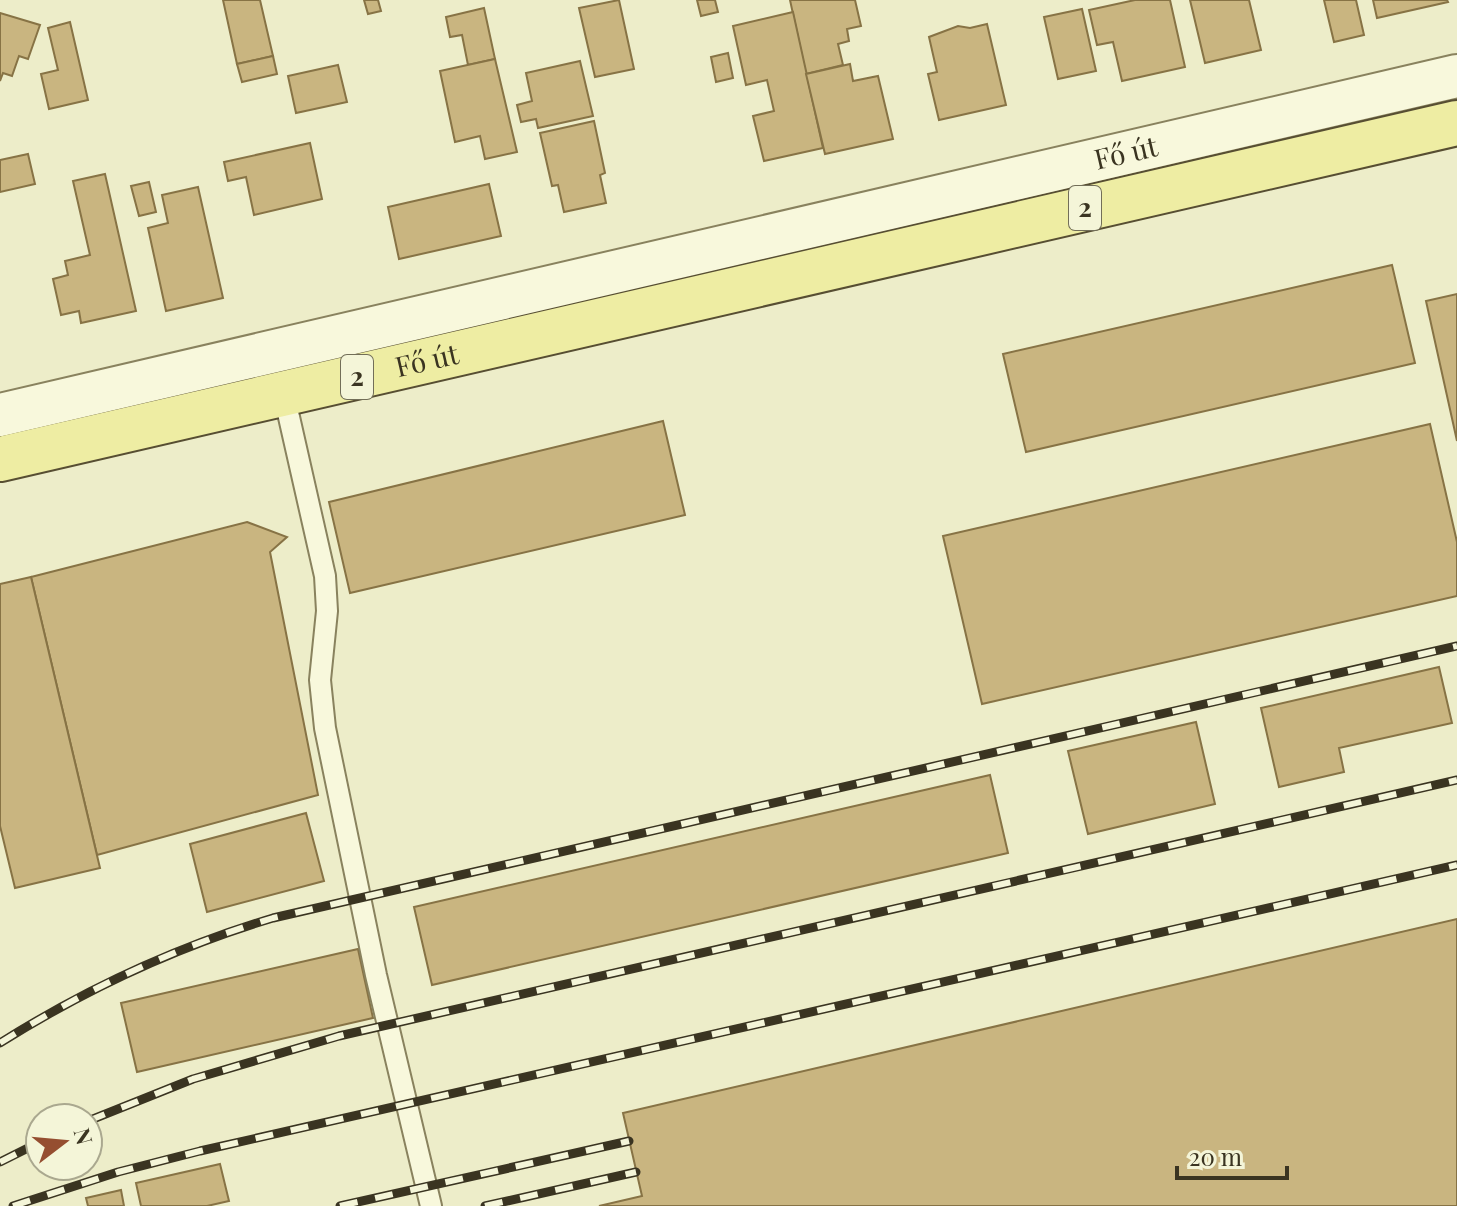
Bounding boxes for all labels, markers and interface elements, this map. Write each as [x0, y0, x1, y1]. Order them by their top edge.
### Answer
street label: Fő út [1090, 126, 1162, 177]
road number: 2 [1069, 186, 1101, 230]
street label: Fő út [391, 334, 463, 384]
road number: 2 [341, 355, 373, 399]
north arrow [24, 1102, 104, 1182]
text: N [68, 1124, 101, 1148]
scale bar [1177, 1130, 1287, 1180]
text: 20 m [1189, 1140, 1242, 1172]

